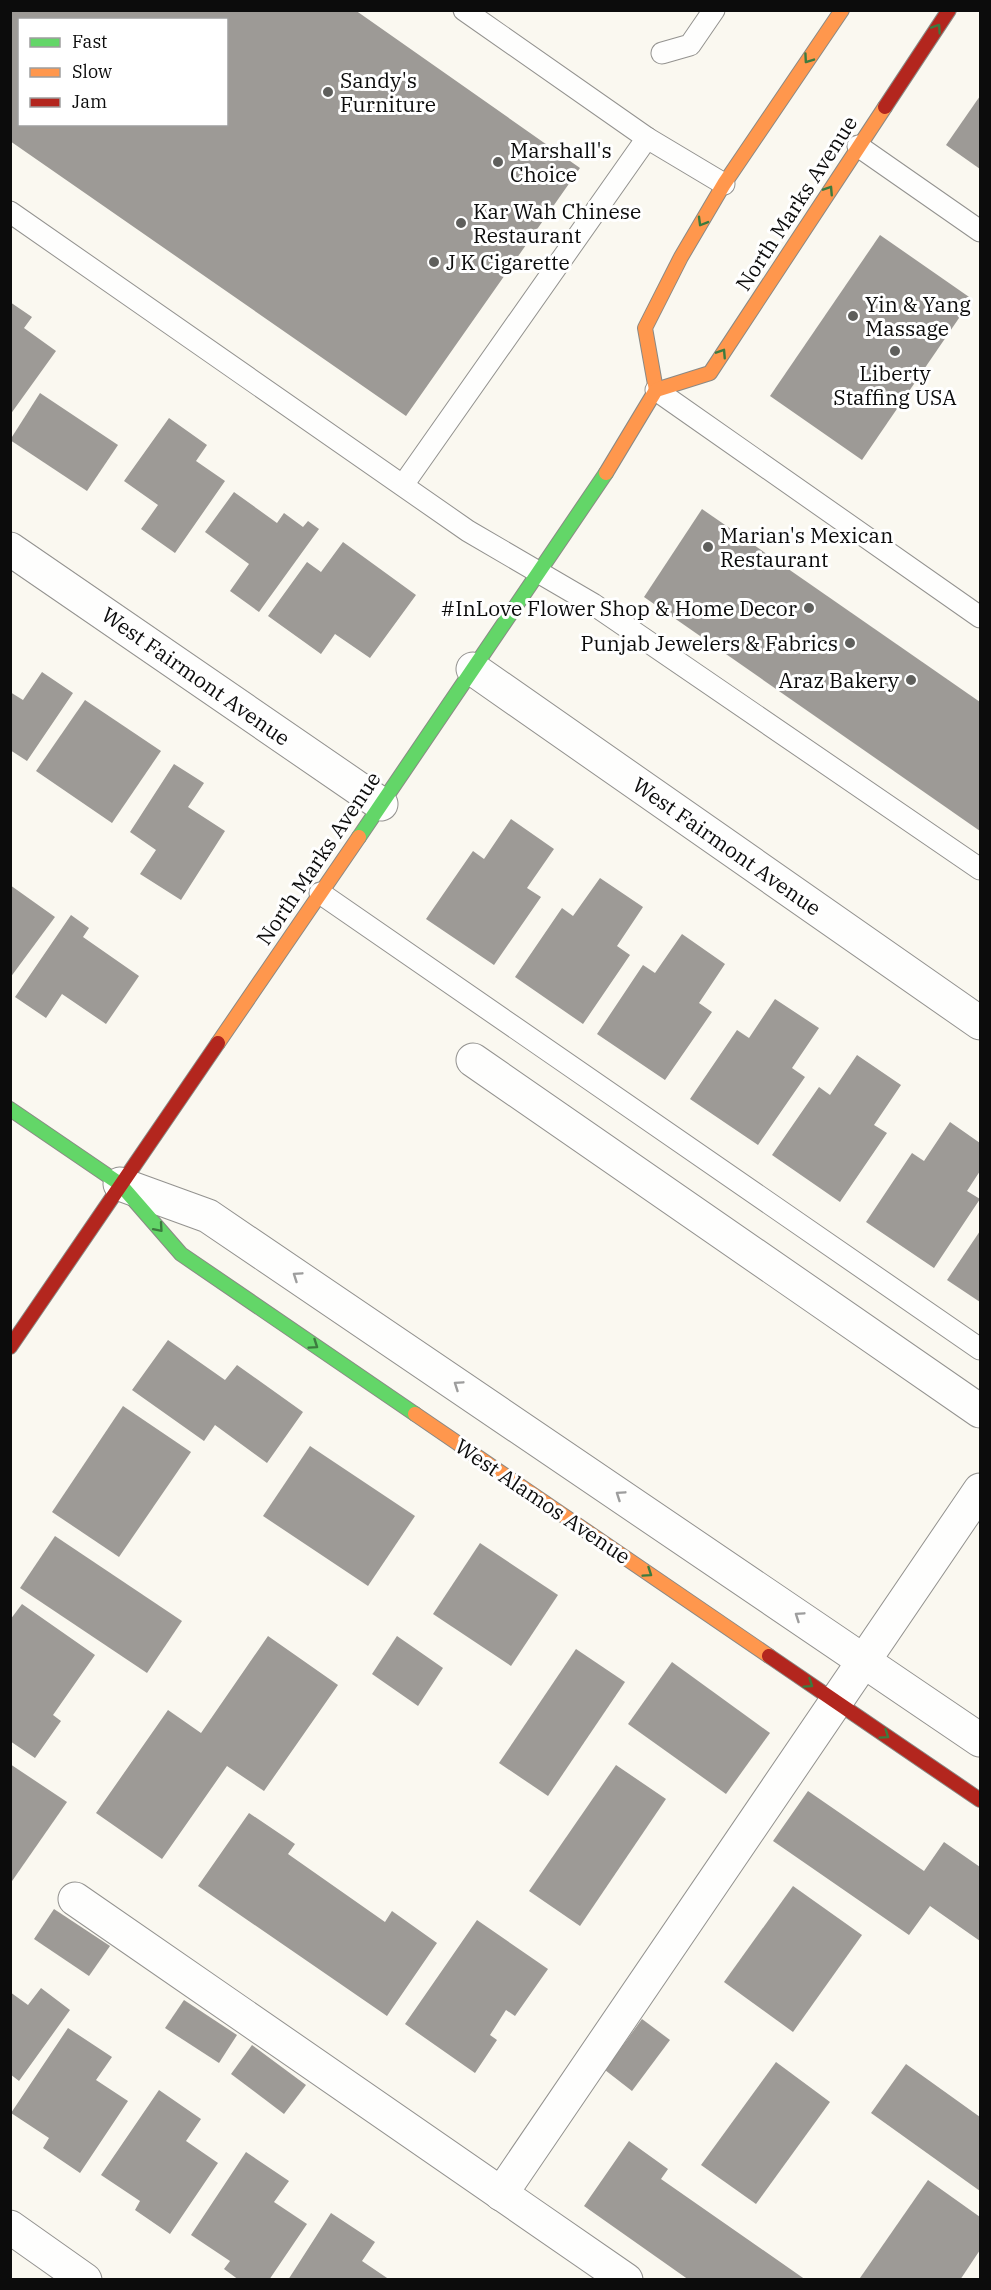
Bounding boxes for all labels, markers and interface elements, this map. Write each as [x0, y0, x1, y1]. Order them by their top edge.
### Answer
legend [18, 18, 228, 126]
one-way arrow [930, 24, 942, 34]
text: Fast [72, 30, 107, 53]
one-way arrow [804, 52, 815, 63]
text: Slow [72, 60, 112, 83]
place label: Sandy's Furniture [340, 66, 436, 118]
marker: Sandy's Furniture [321, 85, 335, 99]
text: Jam [72, 90, 107, 113]
street label: North Marks Avenue [729, 110, 863, 296]
place label: Marshall's Choice [510, 136, 612, 188]
marker: Marshall's Choice [491, 155, 505, 169]
one-way arrow [822, 186, 833, 197]
place label: Kar Wah Chinese Restaurant [473, 197, 641, 249]
marker: Kar Wah Chinese Restaurant [454, 216, 468, 230]
one-way arrow [698, 216, 709, 226]
place label: J K Cigarette [446, 248, 570, 276]
marker: J K Cigarette [427, 255, 441, 269]
place label: Yin & Yang Massage [865, 290, 971, 342]
marker: Yin & Yang Massage [846, 309, 860, 323]
marker: Liberty Staffing USA [888, 344, 902, 358]
one-way arrow [715, 349, 726, 360]
place label: Liberty Staffing USA [833, 359, 957, 411]
place label: Marian's Mexican Restaurant [720, 521, 893, 573]
marker: Marian's Mexican Restaurant [701, 540, 715, 554]
place label: #InLove Flower Shop & Home Decor [441, 594, 798, 622]
street label: West Fairmont Avenue [96, 600, 296, 752]
marker: #InLove Flower Shop & Home Decor [802, 601, 816, 615]
place label: Punjab Jewelers & Fabrics [580, 629, 838, 657]
marker: Punjab Jewelers & Fabrics [843, 636, 857, 650]
place label: Araz Bakery [778, 666, 900, 694]
marker: Araz Bakery [904, 673, 918, 687]
street label: North Marks Avenue [250, 766, 386, 950]
street label: West Fairmont Avenue [627, 770, 827, 922]
one-way arrow [152, 1221, 163, 1232]
one-way arrow [293, 1272, 304, 1283]
one-way arrow [307, 1338, 318, 1349]
one-way arrow [454, 1381, 465, 1392]
street label: West Alamos Avenue [450, 1432, 636, 1570]
one-way arrow [615, 1491, 626, 1502]
one-way arrow [642, 1566, 653, 1577]
one-way arrow [794, 1612, 805, 1623]
one-way arrow [803, 1676, 814, 1687]
one-way arrow [878, 1728, 889, 1739]

